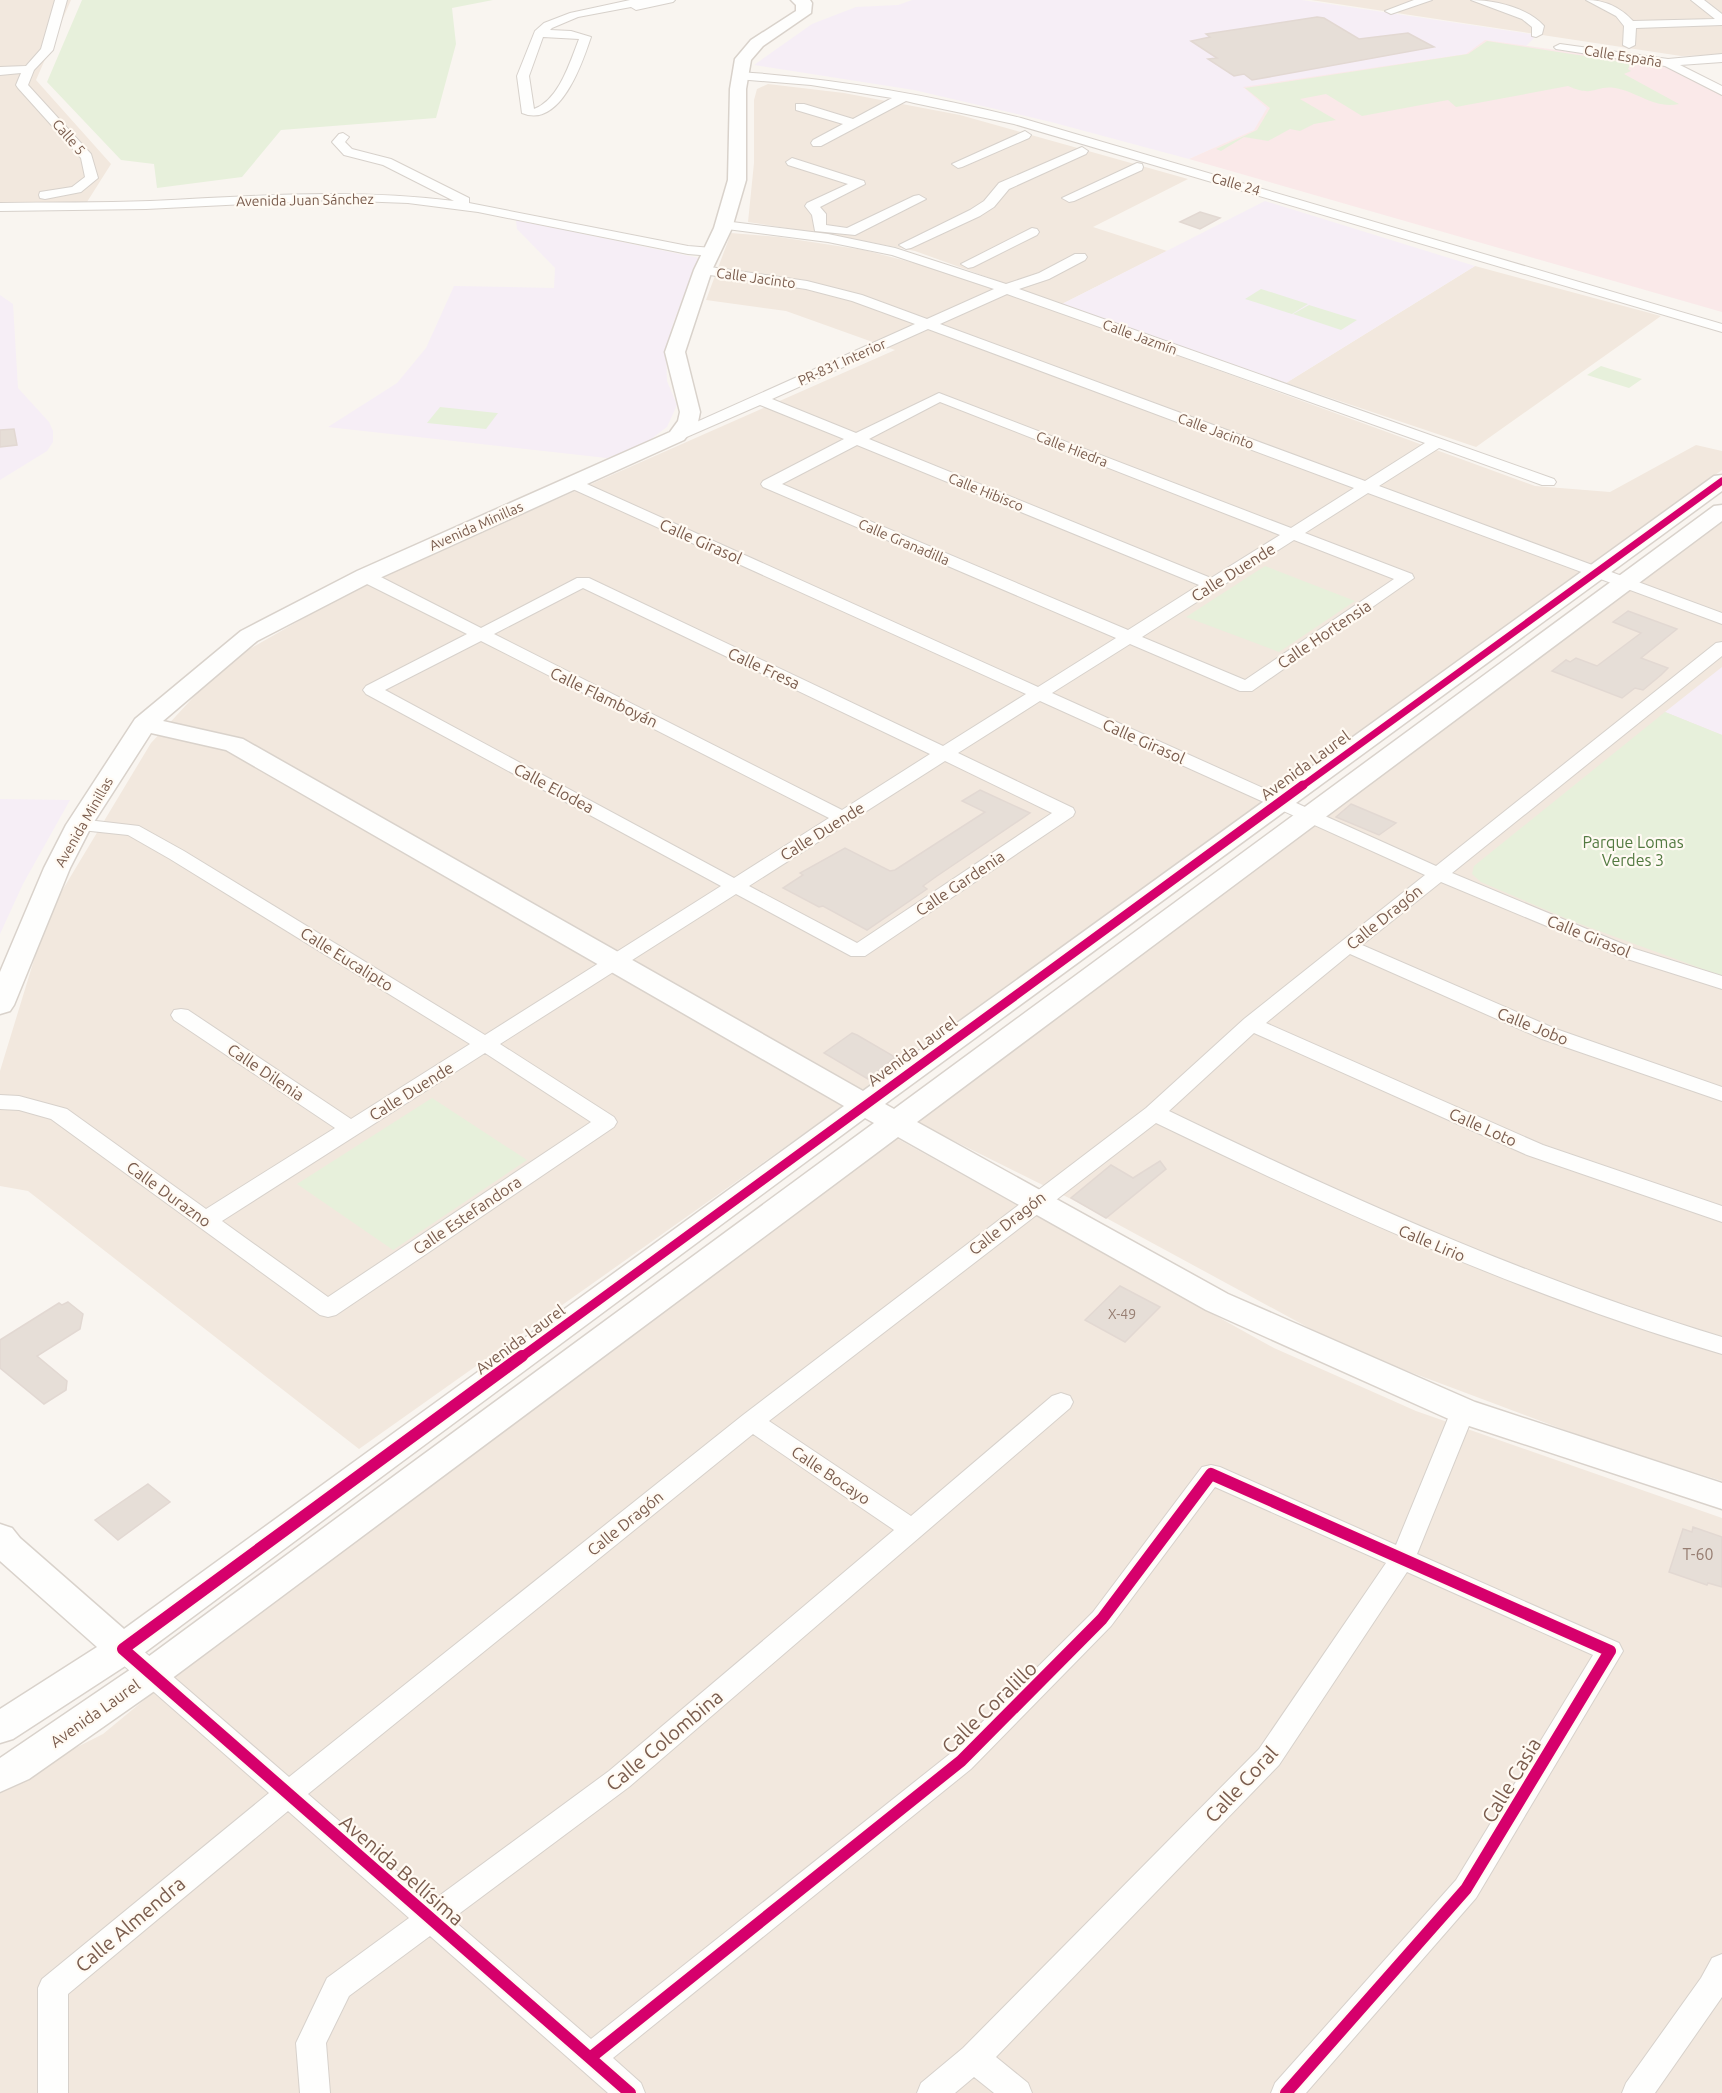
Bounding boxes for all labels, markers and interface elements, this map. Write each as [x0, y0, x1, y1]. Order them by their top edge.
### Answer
street label: Calle España [1583, 42, 1663, 70]
street label: Calle 5 [49, 116, 89, 158]
street label: Calle 24 [1210, 169, 1262, 199]
street label: Avenida Juan Sánchez [236, 191, 374, 209]
street label: Calle Jacinto [715, 265, 797, 291]
street label: Calle Jazmín [1101, 316, 1179, 358]
street label: PR-831 Interior [795, 335, 889, 389]
street label: Calle Jacinto [1176, 410, 1256, 452]
street label: Calle Hiedra [1034, 428, 1110, 470]
street label: Calle Hibisco [946, 470, 1026, 514]
street label: Avenida Minillas [427, 498, 525, 554]
street label: Calle Girasol [657, 515, 745, 567]
street label: Calle Granadilla [856, 516, 952, 568]
street label: Calle Duende [1188, 539, 1278, 605]
street label: Calle Hortensia [1274, 596, 1374, 672]
street label: Calle Fresa [725, 644, 803, 692]
street label: Calle Flamboyán [547, 663, 661, 731]
street label: Calle Girasol [1100, 715, 1188, 767]
street label: Avenida Laurel [1257, 727, 1353, 803]
street label: Calle Elodea [511, 759, 597, 817]
street label: Avenida Minillas [52, 774, 116, 870]
street label: Calle Duende [777, 798, 867, 864]
park label: Parque Lomas Verdes 3 [1582, 833, 1684, 869]
street label: Calle Gardenia [912, 847, 1008, 919]
street label: Calle Dragón [1343, 881, 1425, 953]
street label: Calle Girasol [1545, 911, 1633, 961]
street label: Calle Eucalipto [297, 923, 397, 995]
street label: Calle Jobo [1495, 1004, 1571, 1048]
street label: Avenida Laurel [864, 1013, 960, 1089]
street label: Calle Dilenia [224, 1040, 308, 1104]
street label: Calle Duende [366, 1058, 456, 1124]
street label: Calle Loto [1446, 1104, 1520, 1150]
street label: Calle Durazno [123, 1157, 215, 1231]
street label: Calle Estefandora [410, 1172, 524, 1258]
street label: Calle Dragón [965, 1188, 1049, 1258]
street label: Calle Lirio [1396, 1221, 1468, 1265]
street label: Avenida Laurel [472, 1301, 568, 1377]
house number: X-49 [1108, 1306, 1136, 1322]
street label: Calle Bocayo [788, 1442, 874, 1508]
street label: Calle Dragón [584, 1487, 666, 1559]
house number: T-60 [1683, 1545, 1713, 1563]
street label: Calle Coralillo [937, 1656, 1041, 1758]
street label: Avenida Laurel [47, 1675, 143, 1751]
street label: Calle Colombina [601, 1685, 727, 1795]
street label: Calle Casia [1477, 1733, 1545, 1827]
street label: Calle Coral [1200, 1741, 1282, 1827]
street label: Avenida Bellísima [335, 1810, 469, 1930]
street label: Calle Almendra [70, 1871, 190, 1977]

